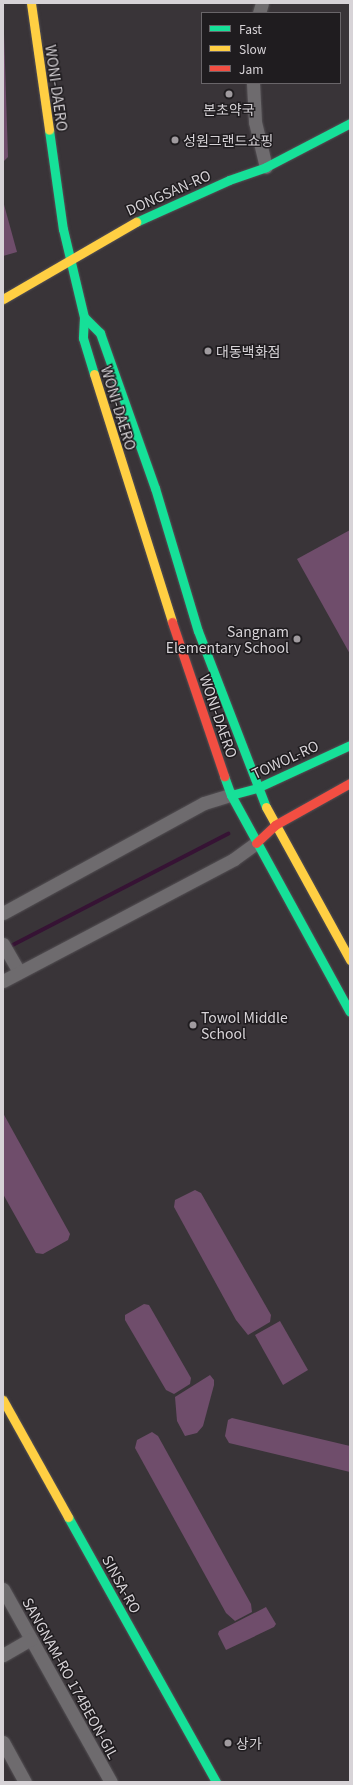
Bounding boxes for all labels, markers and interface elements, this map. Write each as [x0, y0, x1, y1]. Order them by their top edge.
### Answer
legend [201, 12, 341, 84]
text: Fast [239, 20, 262, 37]
text: Slow [239, 40, 266, 57]
street label: WONI-DAERO [43, 44, 71, 132]
text: Jam [239, 60, 263, 77]
marker: 본초약국 [224, 89, 234, 99]
place label: 본초약국 [203, 101, 255, 117]
place label: 성원그랜드쇼핑 [183, 132, 273, 148]
marker: 성원그랜드쇼핑 [170, 135, 180, 145]
street label: DONGSAN-RO [123, 166, 213, 218]
place label: 대동백화점 [216, 343, 280, 359]
marker: 대동백화점 [203, 346, 213, 356]
street label: WONI-DAERO [98, 364, 140, 452]
place label: Sangnam Elementary School [166, 623, 289, 656]
marker: Sangnam Elementary School [292, 634, 302, 644]
street label: WONI-DAERO [197, 672, 241, 760]
street label: TOWOL-RO [249, 736, 321, 782]
place label: Towol Middle School [201, 1009, 288, 1042]
marker: Towol Middle School [188, 1020, 198, 1030]
street label: SINSA-RO [99, 1552, 145, 1616]
street label: SANGNAM-RO 174BEON-GIL [20, 1595, 122, 1761]
place label: 상가 [236, 1735, 262, 1751]
marker: 상가 [223, 1738, 233, 1748]

